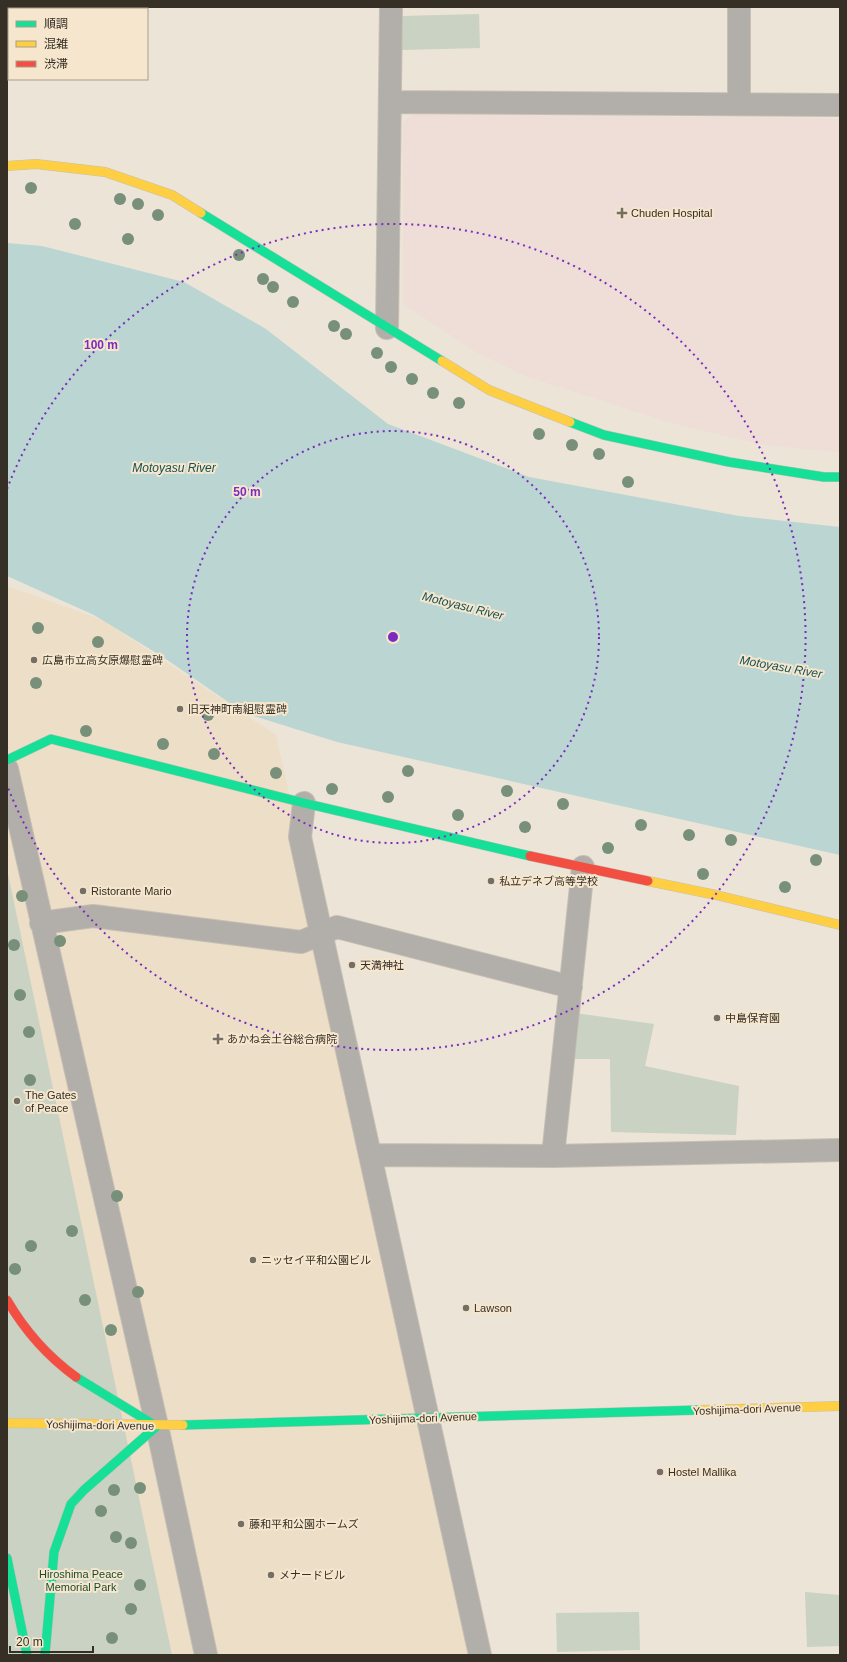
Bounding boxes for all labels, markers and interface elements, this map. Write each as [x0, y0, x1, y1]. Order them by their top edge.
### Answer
legend [8, 8, 148, 80]
text: 順調 [44, 17, 68, 31]
text: 混雑 [44, 37, 68, 51]
text: 渋滞 [44, 57, 68, 71]
marker: Chuden Hospital [616, 207, 628, 219]
place label: Chuden Hospital [631, 207, 712, 219]
text: 100 m [84, 338, 118, 352]
water label: Motoyasu River [132, 461, 217, 475]
text: 50 m [233, 485, 261, 499]
water label: Motoyasu River [421, 589, 506, 623]
centre of rings [386, 630, 400, 644]
water label: Motoyasu River [739, 653, 824, 681]
place label: 広島市立高女原爆慰霊碑 [42, 654, 163, 666]
marker: 広島市立高女原爆慰霊碑 [29, 655, 39, 665]
place label: 旧天神町南組慰霊碑 [188, 703, 287, 715]
marker: 旧天神町南組慰霊碑 [175, 704, 185, 714]
place label: 私立デネブ高等学校 [499, 875, 598, 887]
marker: 私立デネブ高等学校 [486, 876, 496, 886]
place label: Ristorante Mario [91, 885, 172, 897]
marker: Ristorante Mario [78, 886, 88, 896]
place label: 天満神社 [360, 959, 404, 971]
marker: 天満神社 [347, 960, 357, 970]
place label: 中島保育園 [725, 1012, 780, 1024]
marker: 中島保育園 [712, 1013, 722, 1023]
marker: あかね会土谷総合病院 [212, 1033, 224, 1045]
place label: あかね会土谷総合病院 [227, 1033, 337, 1045]
place label: The Gates of Peace [25, 1089, 77, 1114]
marker: The Gates of Peace [12, 1096, 22, 1106]
place label: ニッセイ平和公園ビル [261, 1254, 371, 1266]
marker: ニッセイ平和公園ビル [248, 1255, 258, 1265]
place label: Lawson [474, 1302, 512, 1314]
marker: Lawson [461, 1303, 471, 1313]
street label: Yoshijima-dori Avenue [693, 1401, 801, 1417]
street label: Yoshijima-dori Avenue [369, 1410, 477, 1426]
street label: Yoshijima-dori Avenue [46, 1418, 154, 1432]
place label: Hostel Mallika [668, 1466, 737, 1478]
marker: Hostel Mallika [655, 1467, 665, 1477]
place label: 藤和平和公園ホームズ [249, 1518, 359, 1530]
marker: 藤和平和公園ホームズ [236, 1519, 246, 1529]
park label: Hiroshima Peace Memorial Park [39, 1568, 123, 1593]
place label: メナードビル [279, 1569, 345, 1581]
marker: メナードビル [266, 1570, 276, 1580]
scale bar [10, 1628, 93, 1654]
text: 20 m [16, 1635, 43, 1649]

